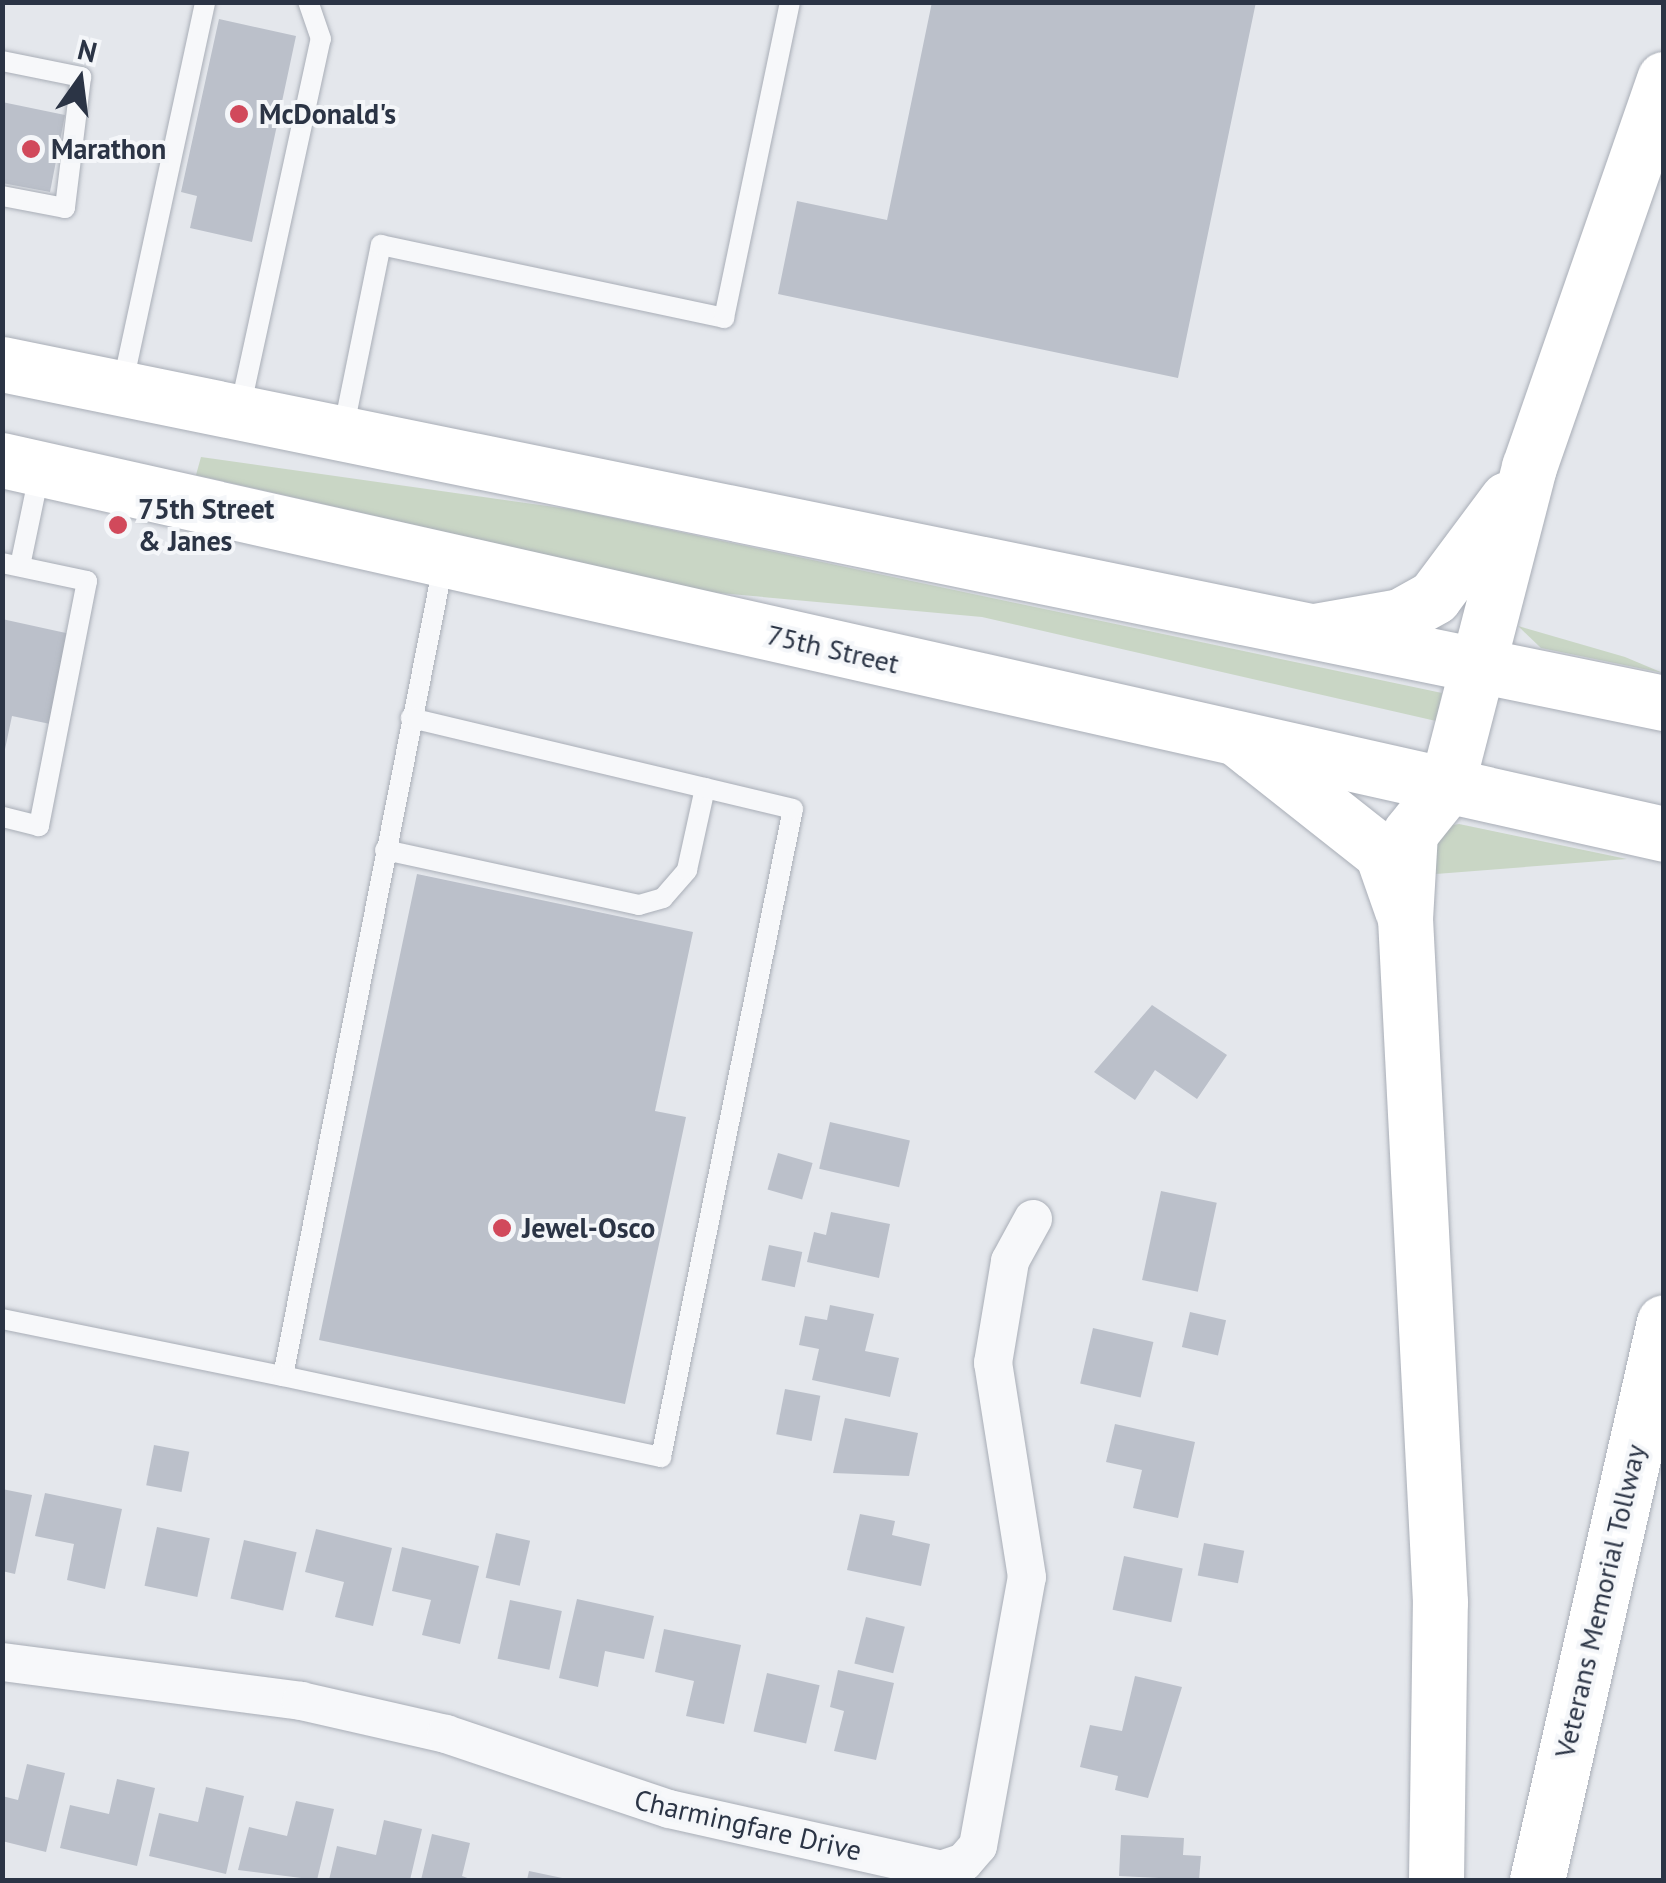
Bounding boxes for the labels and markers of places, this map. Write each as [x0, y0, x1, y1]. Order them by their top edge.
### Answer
place label: McDonald's [259, 97, 396, 131]
marker: McDonald's [228, 103, 250, 125]
place label: Marathon [51, 132, 166, 166]
marker: Marathon [20, 138, 42, 160]
place label: 75th Street & Janes [138, 492, 274, 558]
marker: 75th Street & Janes [107, 514, 129, 536]
place label: Jewel-Osco [522, 1211, 655, 1245]
marker: Jewel-Osco [491, 1217, 513, 1239]

